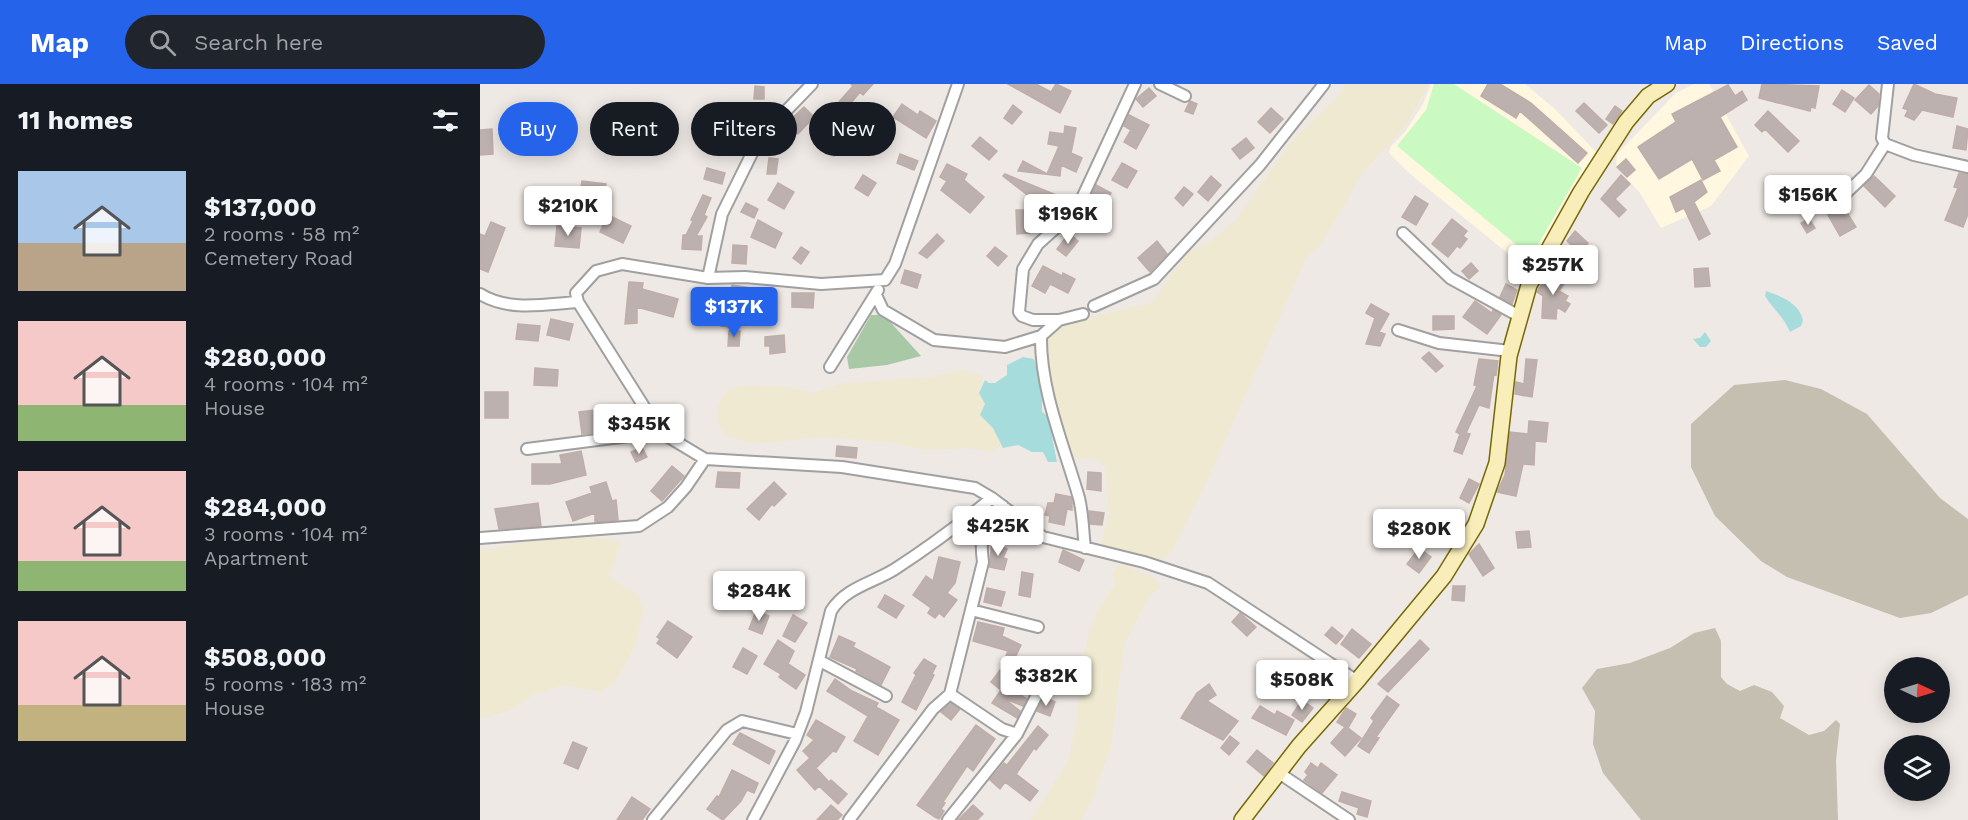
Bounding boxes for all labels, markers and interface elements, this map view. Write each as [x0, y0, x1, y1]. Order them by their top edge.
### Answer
search box [125, 15, 545, 69]
text: Map [30, 26, 89, 59]
icon: search [146, 26, 179, 59]
text: Search here [194, 30, 323, 55]
text: Map [1664, 30, 1707, 55]
text: Directions [1740, 30, 1844, 55]
text: Saved [1877, 30, 1938, 55]
chip: Buy [498, 102, 578, 156]
chip: Rent [590, 102, 679, 156]
chip: Filters [691, 102, 797, 156]
chip: New [809, 102, 896, 156]
icon: filters [429, 104, 462, 137]
text: 11 homes [18, 105, 133, 135]
pin: $156K [1766, 175, 1850, 226]
text: $156K [1778, 182, 1838, 206]
pin: $210K [526, 186, 610, 237]
text: $137,000 [204, 192, 317, 222]
text: $210K [538, 193, 598, 217]
pin: $196K [1026, 194, 1110, 245]
icon: home [66, 195, 138, 267]
text: $196K [1038, 201, 1098, 225]
text: 2 rooms · 58 m² [204, 222, 359, 246]
pin: $257K [1511, 245, 1595, 296]
text: Cemetery Road [204, 246, 353, 270]
text: $257K [1522, 252, 1584, 276]
pin: $137K [692, 287, 776, 338]
text: $137K [705, 294, 763, 318]
text: $280,000 [204, 342, 326, 372]
icon: home [66, 345, 138, 417]
text: 4 rooms · 104 m² [204, 372, 368, 396]
text: House [204, 396, 265, 420]
pin: $345K [597, 404, 681, 455]
text: $345K [607, 411, 671, 435]
text: $284,000 [204, 492, 327, 522]
icon: home [66, 495, 138, 567]
pin: $425K [956, 506, 1040, 557]
pin: $280K [1377, 509, 1461, 560]
text: $425K [967, 513, 1029, 537]
text: $280K [1387, 516, 1451, 540]
text: 3 rooms · 104 m² [204, 522, 367, 546]
text: Apartment [204, 546, 308, 570]
pin: $284K [717, 571, 801, 622]
text: $284K [727, 578, 791, 602]
text: $508,000 [204, 642, 326, 672]
icon: home [66, 645, 138, 717]
pin: $382K [1004, 656, 1088, 707]
north arrow [1884, 657, 1950, 723]
map controls [1884, 657, 1950, 801]
pin: $508K [1260, 660, 1344, 711]
text: $382K [1015, 663, 1078, 687]
text: $508K [1270, 667, 1334, 691]
text: 5 rooms · 183 m² [204, 672, 366, 696]
text: House [204, 696, 265, 720]
button: layers [1884, 735, 1950, 801]

